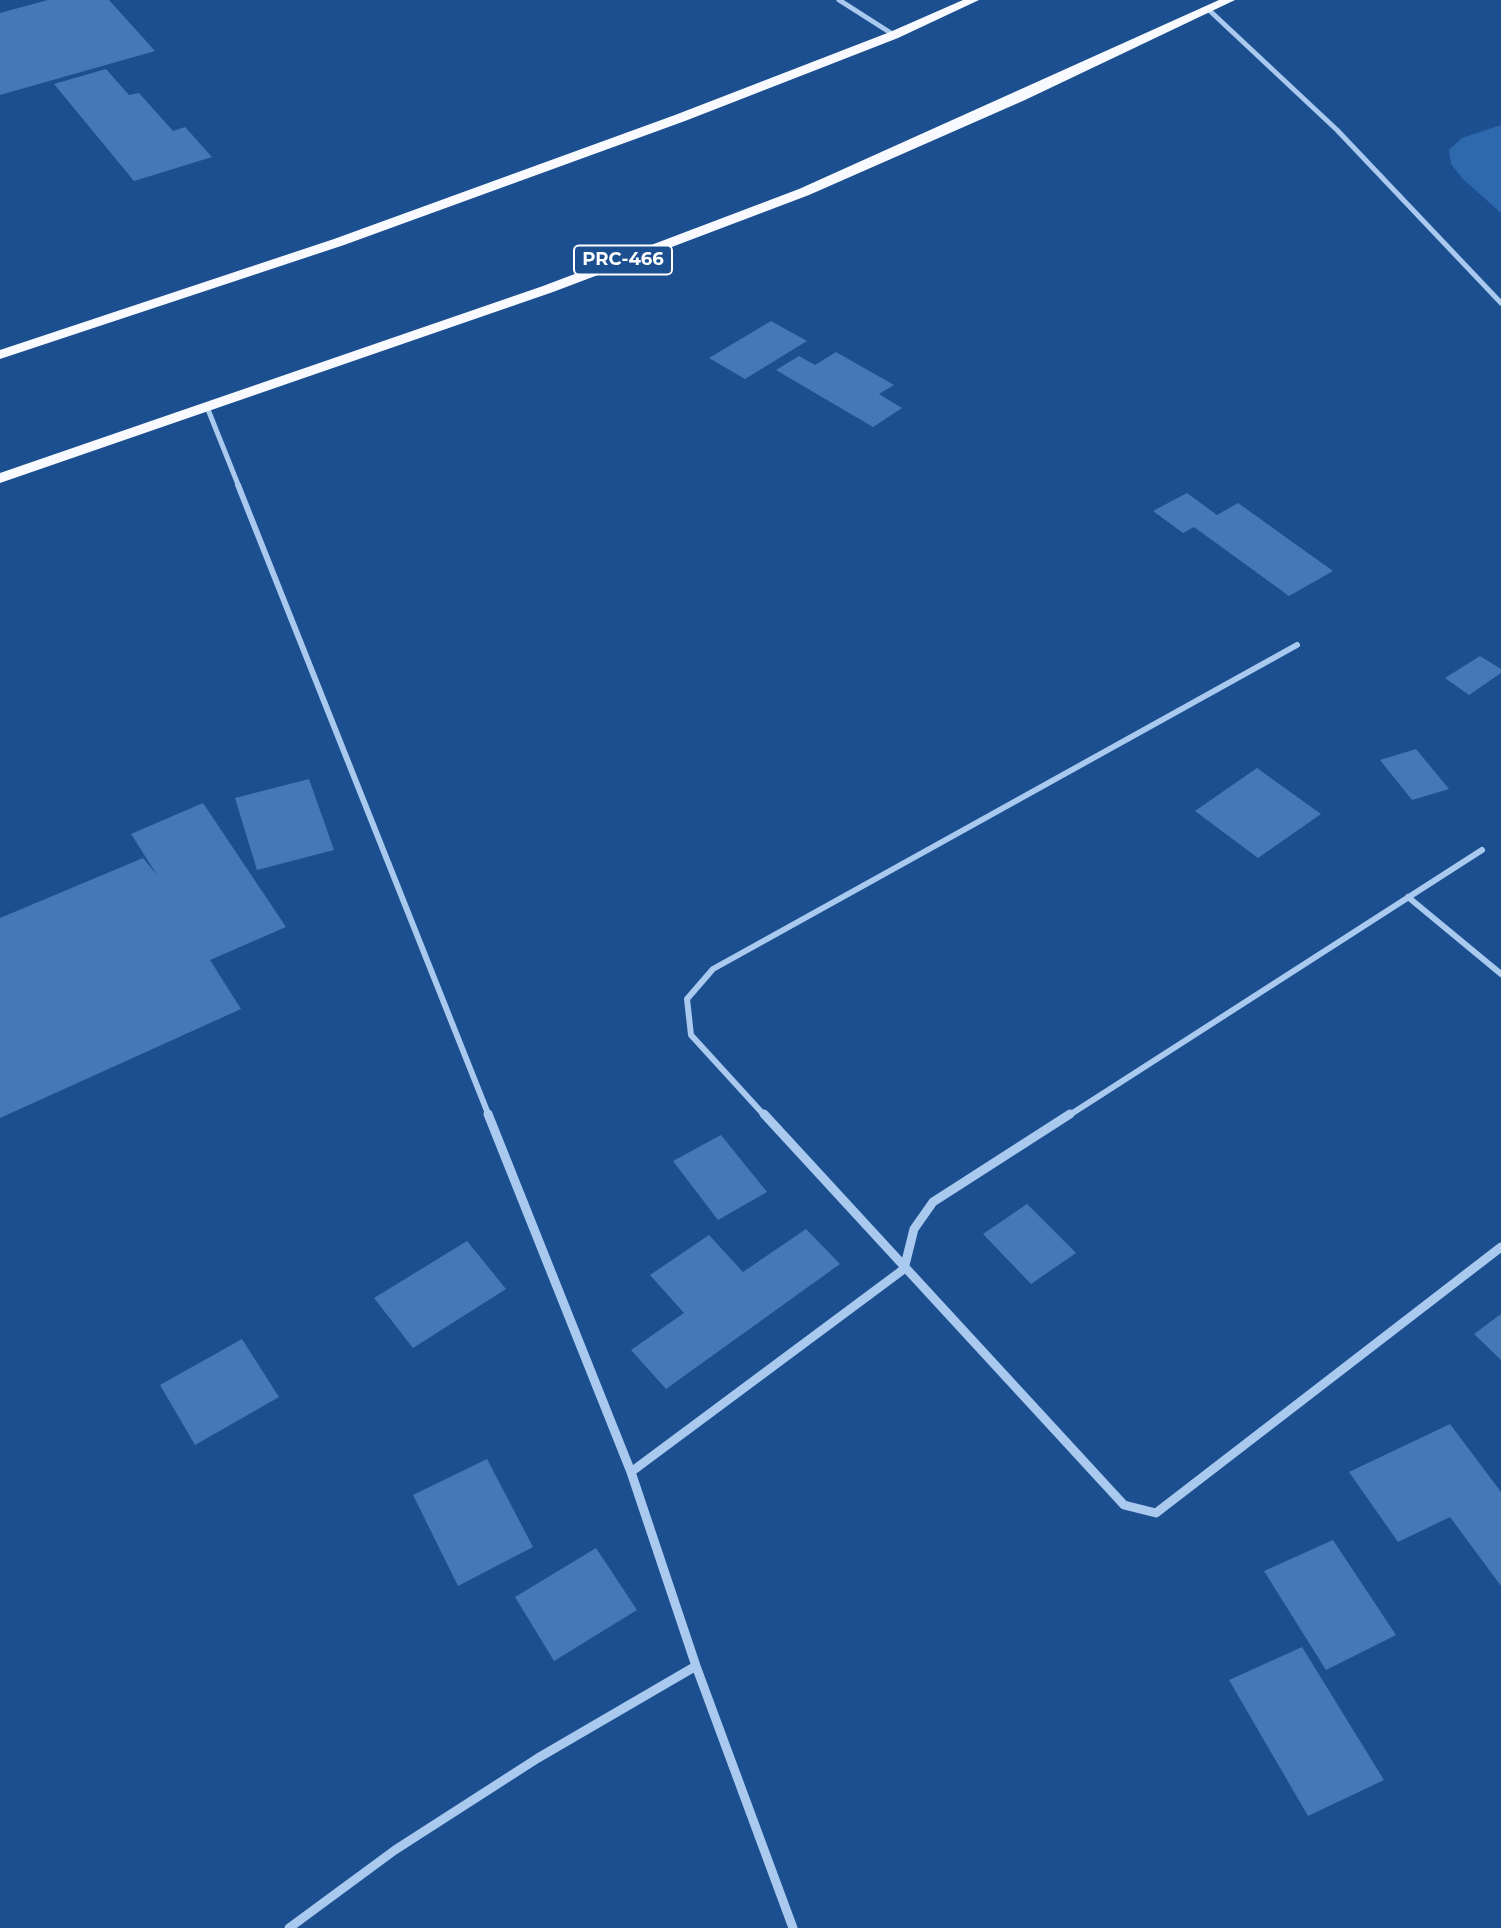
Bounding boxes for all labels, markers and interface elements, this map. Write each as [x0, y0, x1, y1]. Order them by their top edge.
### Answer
road number: PRC-466 [574, 246, 672, 274]

